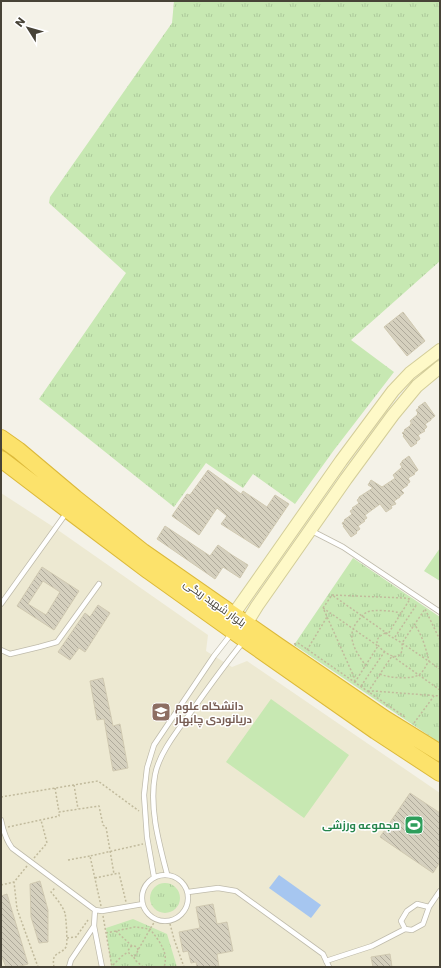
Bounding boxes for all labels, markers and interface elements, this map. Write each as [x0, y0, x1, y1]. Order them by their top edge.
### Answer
north arrow [8, 8, 48, 48]
text: N [11, 14, 29, 30]
street label: بلوار شهید ریگی [180, 575, 250, 631]
place label: دانشگاه علوم دریانوردی چابهار [174, 698, 252, 728]
school or university icon: دانشگاه علوم دریانوردی چابهار [150, 701, 172, 723]
sports icon: مجموعه ورزشی [403, 814, 425, 836]
place label: مجموعه ورزشی [322, 817, 400, 833]

